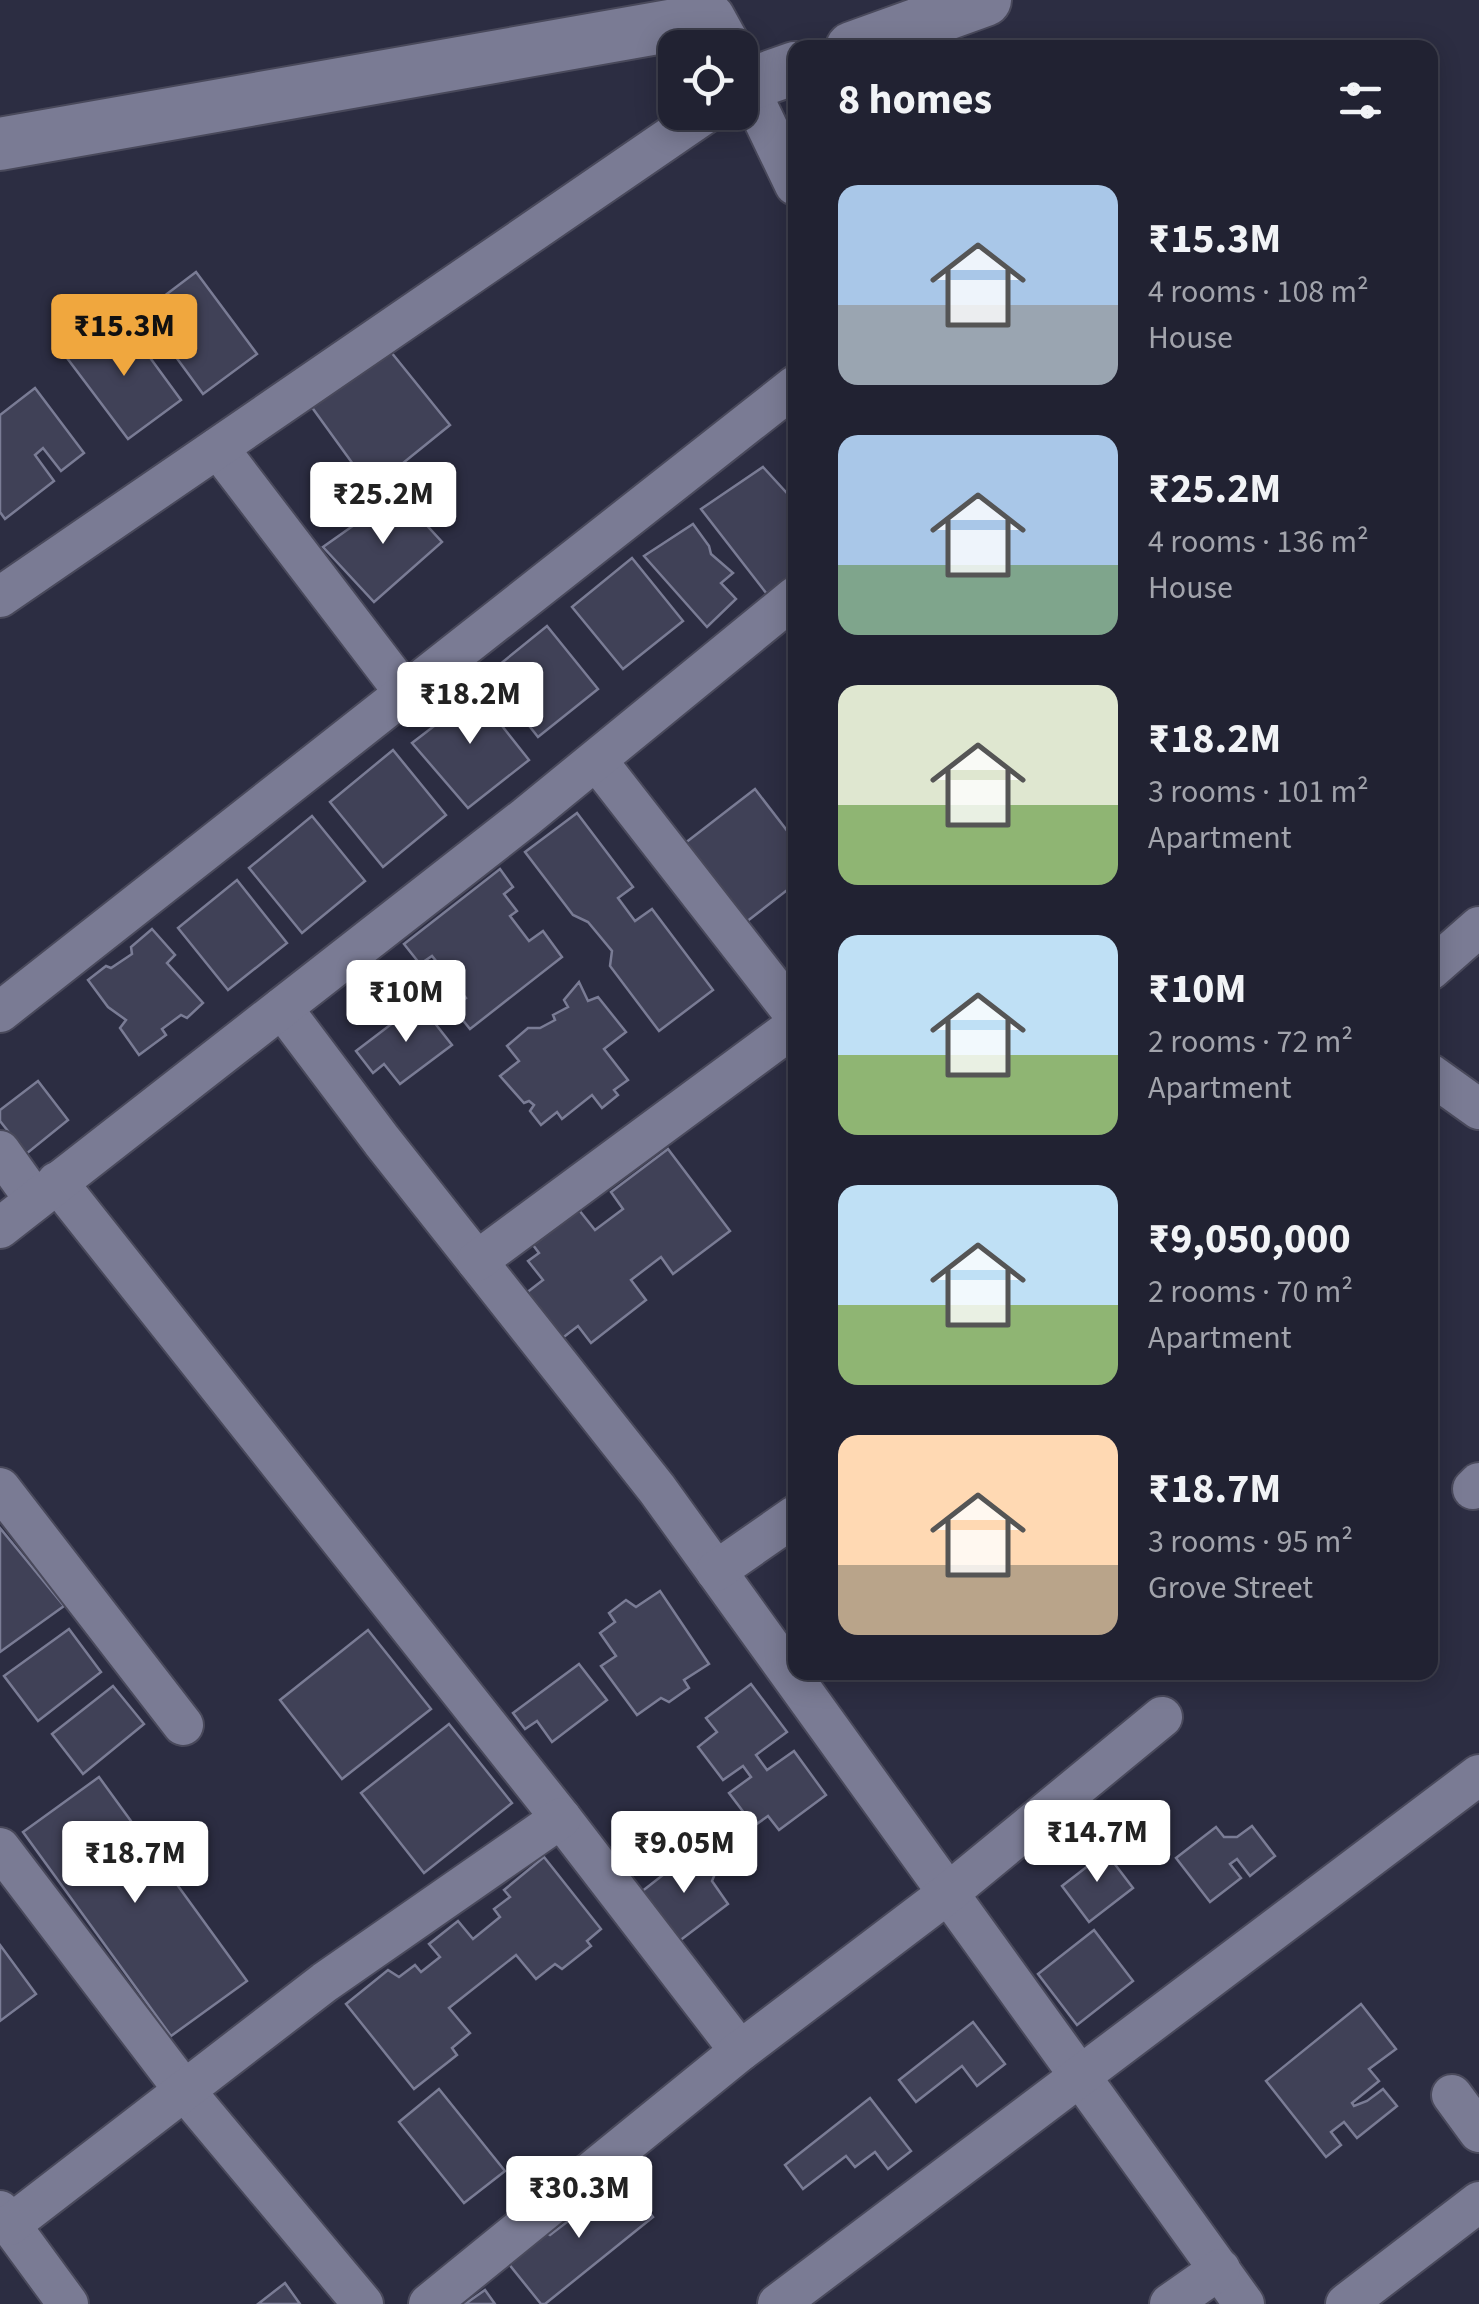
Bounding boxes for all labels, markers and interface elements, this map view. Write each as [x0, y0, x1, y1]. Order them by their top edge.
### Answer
map controls [658, 30, 758, 130]
button: locate [658, 30, 758, 130]
text: 8 homes [838, 70, 992, 130]
icon: filters [1333, 73, 1388, 128]
text: ₹15.3M [1148, 209, 1281, 269]
icon: home [918, 225, 1038, 345]
text: 4 rooms · 108 m² [1148, 269, 1369, 315]
pin: ₹15.3M [43, 294, 205, 379]
text: ₹15.3M [73, 303, 175, 349]
text: House [1148, 315, 1233, 361]
text: ₹25.2M [1148, 459, 1281, 519]
pin: ₹25.2M [302, 462, 464, 547]
text: ₹25.2M [332, 471, 434, 517]
icon: home [918, 475, 1038, 595]
text: 4 rooms · 136 m² [1148, 519, 1369, 565]
text: House [1148, 565, 1233, 611]
pin: ₹18.2M [389, 662, 551, 747]
text: ₹18.2M [419, 671, 521, 717]
text: ₹18.2M [1148, 709, 1281, 769]
icon: home [918, 725, 1038, 845]
text: 3 rooms · 101 m² [1148, 769, 1369, 815]
text: Apartment [1148, 815, 1291, 861]
text: ₹10M [1148, 959, 1247, 1019]
pin: ₹10M [347, 960, 465, 1045]
text: ₹10M [368, 969, 444, 1015]
icon: home [918, 975, 1038, 1095]
text: 2 rooms · 72 m² [1148, 1019, 1353, 1065]
text: Apartment [1148, 1065, 1291, 1111]
text: ₹9,050,000 [1148, 1209, 1351, 1269]
icon: home [918, 1225, 1038, 1345]
text: 2 rooms · 70 m² [1148, 1269, 1353, 1315]
text: Apartment [1148, 1315, 1291, 1361]
text: ₹18.7M [1148, 1459, 1281, 1519]
icon: home [918, 1475, 1038, 1595]
text: 3 rooms · 95 m² [1148, 1519, 1353, 1565]
text: Grove Street [1148, 1565, 1313, 1611]
pin: ₹14.7M [1016, 1800, 1178, 1885]
text: ₹14.7M [1046, 1809, 1148, 1855]
pin: ₹9.05M [603, 1811, 765, 1896]
text: ₹9.05M [633, 1820, 735, 1866]
pin: ₹18.7M [54, 1821, 216, 1906]
text: ₹18.7M [84, 1830, 186, 1876]
pin: ₹30.3M [498, 2156, 660, 2241]
text: ₹30.3M [528, 2165, 630, 2211]

